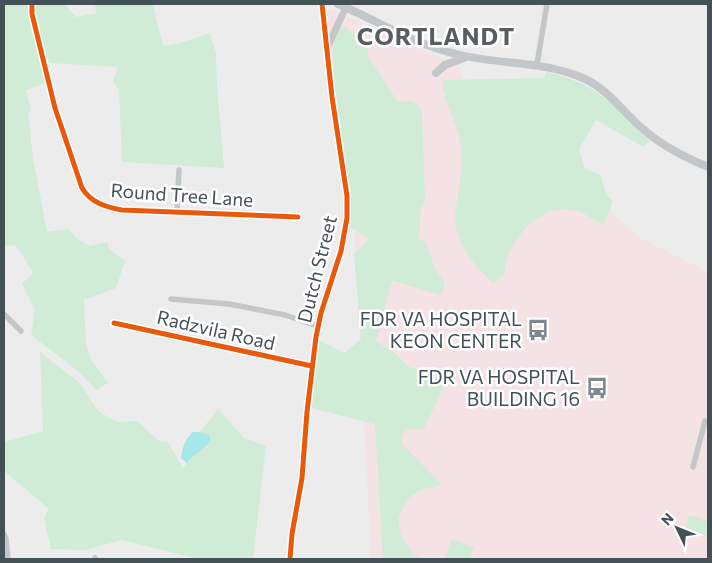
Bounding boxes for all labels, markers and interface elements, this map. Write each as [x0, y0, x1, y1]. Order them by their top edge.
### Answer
district label: CORTLANDT [357, 21, 515, 50]
street label: Round Tree Lane [110, 178, 254, 211]
street label: Dutch Street [292, 213, 341, 325]
street label: Radzvila Road [155, 305, 277, 354]
place label: FDR VA HOSPITAL KEON CENTER [360, 307, 522, 352]
bus stop icon: FDR VA HOSPITAL KEON CENTER [525, 317, 551, 343]
place label: FDR VA HOSPITAL BUILDING 16 [418, 365, 580, 410]
bus stop icon: FDR VA HOSPITAL BUILDING 16 [584, 375, 610, 401]
north arrow [652, 503, 702, 553]
text: N [657, 509, 677, 528]

